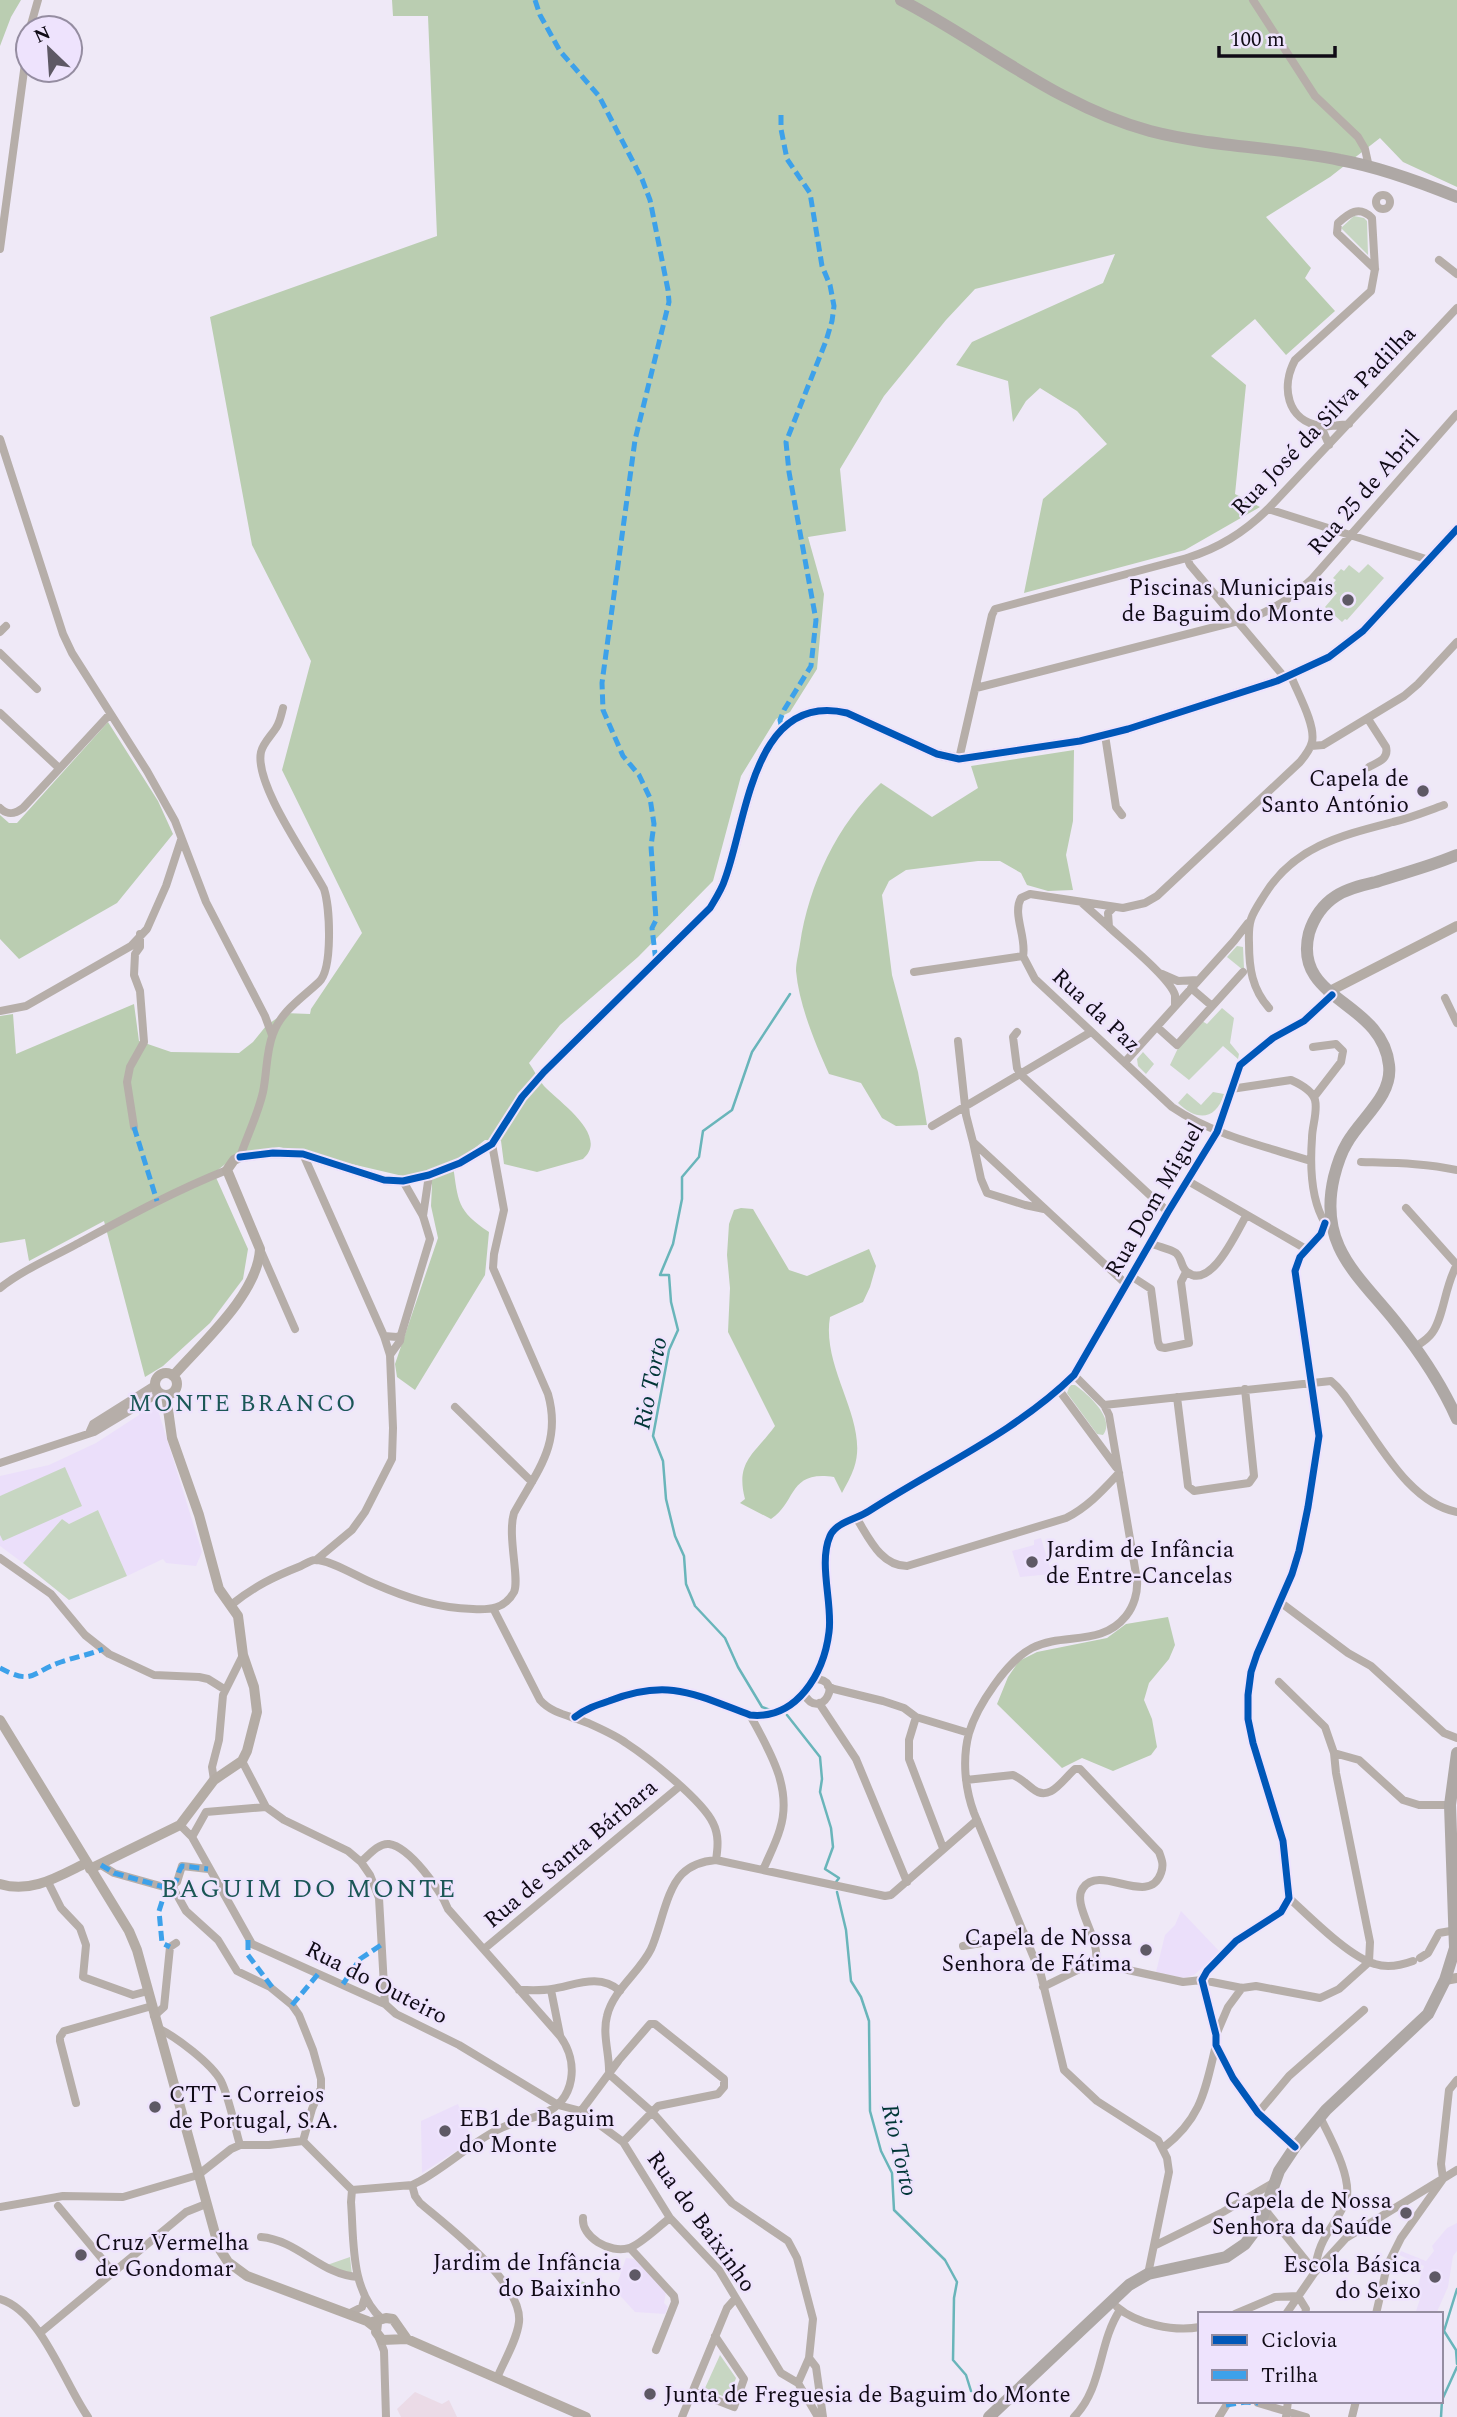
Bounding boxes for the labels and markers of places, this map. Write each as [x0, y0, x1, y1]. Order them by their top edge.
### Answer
place label: Piscinas Municipais de Baguim do Monte [1122, 571, 1334, 632]
marker: Piscinas Municipais de Baguim do Monte [1340, 592, 1356, 608]
place label: Capela de Santo António [1261, 762, 1409, 823]
marker: Capela de Santo António [1415, 783, 1431, 799]
place label: Jardim de Infância de Entre-Cancelas [1046, 1533, 1234, 1594]
marker: Jardim de Infância de Entre-Cancelas [1024, 1554, 1040, 1570]
place label: Capela de Nossa Senhora de Fátima [942, 1921, 1132, 1982]
marker: Capela de Nossa Senhora de Fátima [1138, 1942, 1154, 1958]
place label: CTT - Correios de Portugal, S.A. [169, 2078, 338, 2139]
marker: CTT - Correios de Portugal, S.A. [147, 2099, 163, 2115]
place label: EB1 de Baguim do Monte [459, 2102, 615, 2163]
marker: EB1 de Baguim do Monte [437, 2123, 453, 2139]
place label: Capela de Nossa Senhora da Saúde [1212, 2184, 1392, 2245]
marker: Capela de Nossa Senhora da Saúde [1398, 2205, 1414, 2221]
place label: Cruz Vermelha de Gondomar [95, 2226, 249, 2287]
place label: Jardim de Infância do Baixinho [433, 2246, 621, 2307]
marker: Cruz Vermelha de Gondomar [73, 2247, 89, 2263]
place label: Escola Básica do Seixo [1283, 2248, 1421, 2309]
marker: Jardim de Infância do Baixinho [627, 2267, 643, 2283]
marker: Escola Básica do Seixo [1427, 2269, 1443, 2285]
place label: Junta de Freguesia de Baguim do Monte [664, 2378, 1071, 2413]
marker: Junta de Freguesia de Baguim do Monte [642, 2386, 658, 2402]

